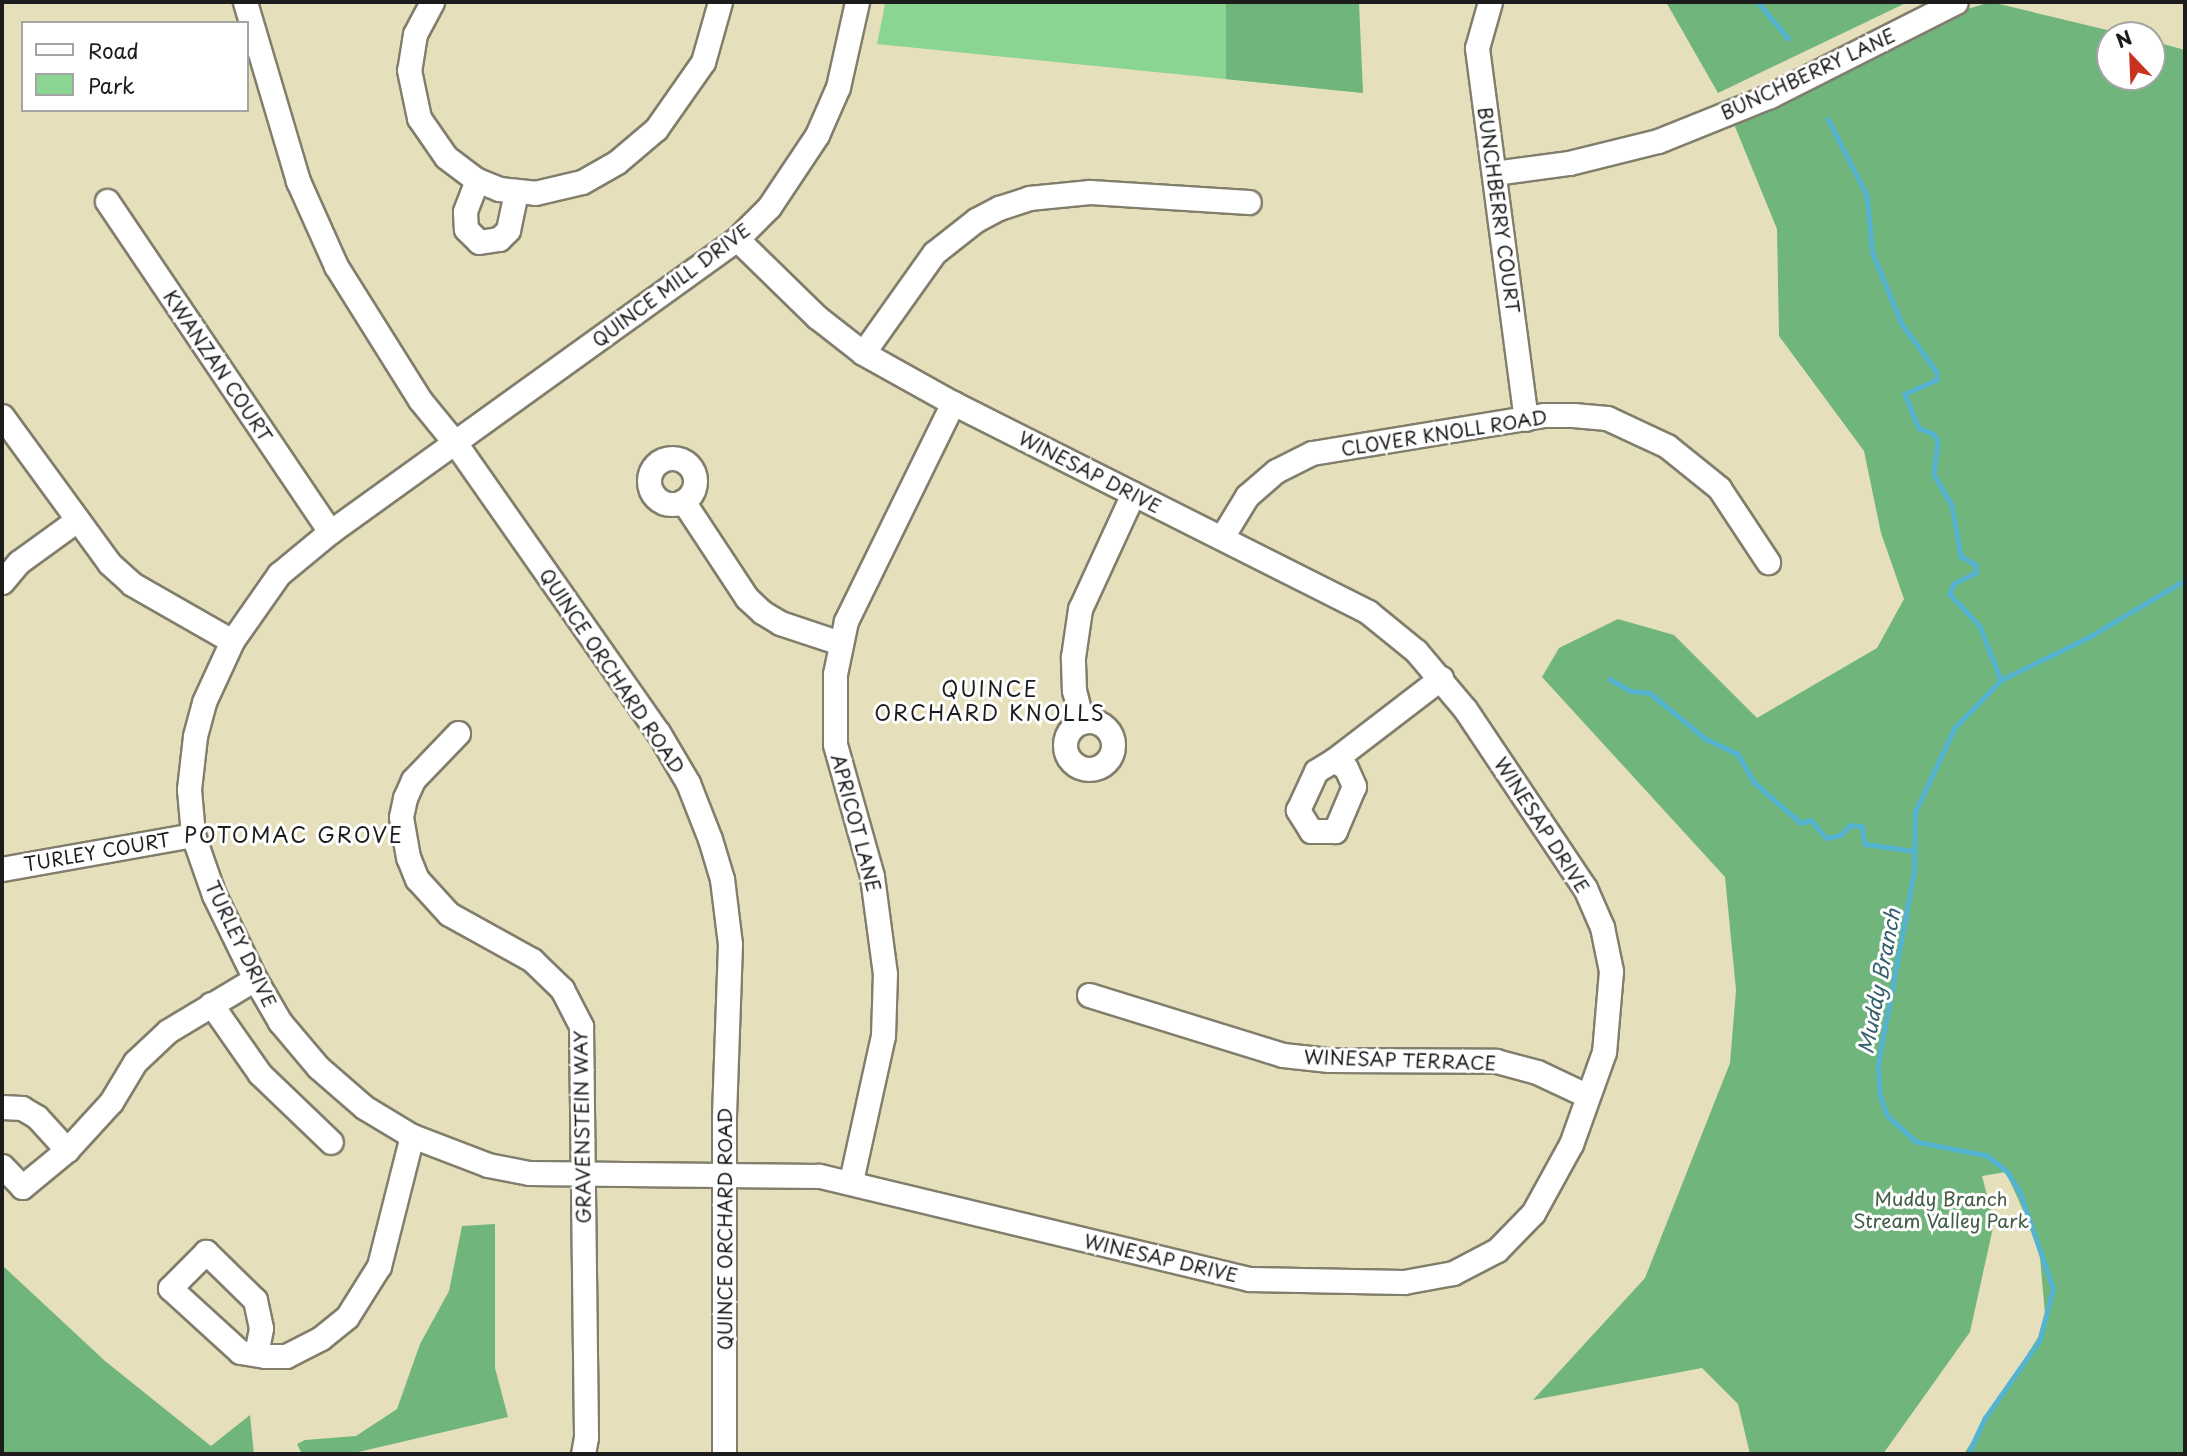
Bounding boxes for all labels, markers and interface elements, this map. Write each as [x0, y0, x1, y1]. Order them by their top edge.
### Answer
legend [21, 21, 248, 112]
north arrow [2096, 21, 2166, 91]
street label: BUNCHBERRY LANE [1717, 23, 1899, 125]
text: N [2111, 23, 2136, 54]
text: Road [88, 34, 139, 66]
text: Park [88, 69, 135, 101]
street label: BUNCHBERRY COURT [1473, 105, 1525, 315]
street label: QUINCE MILL DRIVE [587, 218, 755, 352]
street label: KWANZAN COURT [159, 286, 277, 446]
street label: CLOVER KNOLL ROAD [1339, 405, 1549, 461]
street label: WINESAP DRIVE [1015, 427, 1165, 517]
street label: QUINCE ORCHARD ROAD [534, 563, 690, 779]
district label: QUINCE ORCHARD KNOLLS [878, 675, 1102, 725]
street label: APRICOT LANE [826, 751, 886, 895]
street label: WINESAP DRIVE [1490, 754, 1594, 896]
district label: POTOMAC GROVE [188, 821, 400, 847]
street label: TURLEY COURT [21, 828, 173, 876]
street label: TURLEY DRIVE [200, 876, 282, 1012]
water label: Muddy Branch [1852, 906, 1904, 1056]
street label: GRAVENSTEIN WAY [569, 1030, 595, 1224]
street label: WINESAP TERRACE [1305, 1045, 1495, 1075]
street label: QUINCE ORCHARD ROAD [714, 1106, 736, 1352]
park label: Muddy Branch Stream Valley Park [1853, 1188, 2029, 1232]
street label: WINESAP DRIVE [1083, 1229, 1239, 1287]

